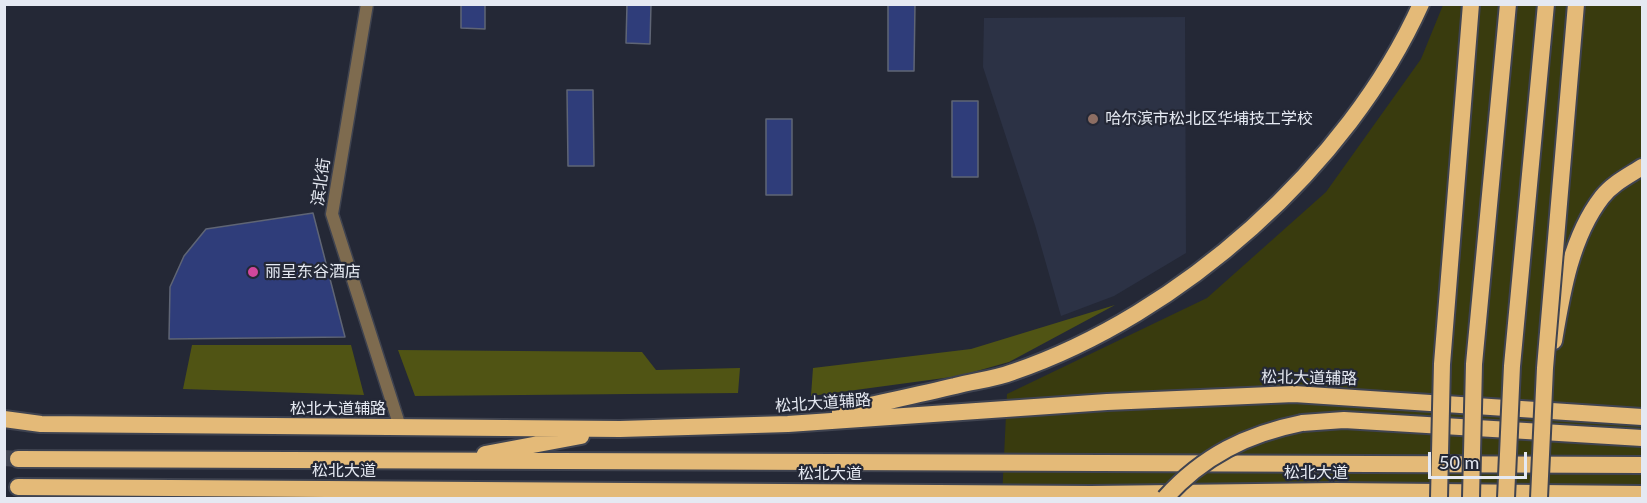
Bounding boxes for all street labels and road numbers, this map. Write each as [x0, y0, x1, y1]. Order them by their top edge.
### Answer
street label: 滨北街 [308, 157, 334, 207]
street label: 松北大道辅路 [1261, 368, 1357, 388]
street label: 松北大道辅路 [774, 390, 872, 416]
street label: 松北大道辅路 [290, 399, 386, 419]
street label: 松北大道 [312, 461, 376, 481]
street label: 松北大道 [1284, 463, 1348, 483]
street label: 松北大道 [798, 464, 862, 484]

